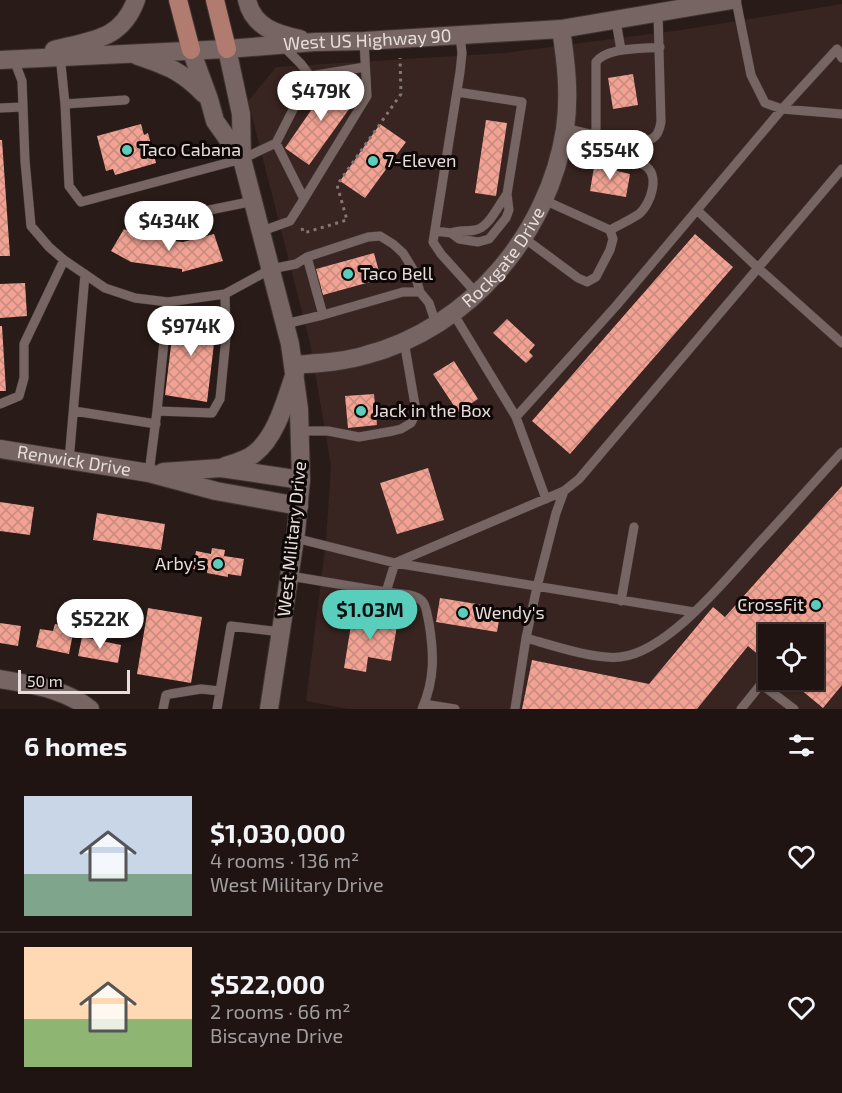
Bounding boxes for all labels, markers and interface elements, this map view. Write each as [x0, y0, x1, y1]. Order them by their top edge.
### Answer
street label: West US Highway 90 [282, 24, 452, 54]
pin: $479K [279, 71, 363, 122]
text: $479K [291, 78, 351, 102]
pin: $554K [568, 130, 652, 181]
text: $554K [580, 137, 640, 161]
place label: Taco Cabana [139, 138, 241, 160]
marker: Taco Cabana [120, 143, 134, 157]
place label: 7-Eleven [385, 149, 457, 171]
marker: 7-Eleven [366, 154, 380, 168]
pin: $434K [127, 201, 211, 252]
street label: Rockgate Drive [457, 203, 549, 312]
text: $434K [138, 208, 200, 232]
place label: Taco Bell [360, 262, 434, 284]
marker: Taco Bell [341, 267, 355, 281]
pin: $974K [149, 306, 233, 357]
text: $974K [161, 313, 221, 337]
place label: Jack in the Box [373, 399, 492, 421]
marker: Jack in the Box [354, 404, 368, 418]
street label: Renwick Drive [16, 440, 133, 480]
street label: West Military Drive [272, 460, 310, 618]
place label: Arby's [155, 552, 206, 574]
marker: Arby's [211, 557, 225, 571]
pin: $1.03M [321, 590, 419, 641]
place label: CrossFit [737, 593, 804, 615]
text: $1.03M [336, 597, 404, 621]
marker: CrossFit [809, 598, 823, 612]
pin: $522K [58, 599, 142, 650]
place label: Wendy's [475, 601, 545, 623]
text: $522K [71, 606, 129, 630]
marker: Wendy's [456, 606, 470, 620]
map controls [758, 624, 824, 690]
button: locate [758, 624, 824, 690]
scale bar [18, 667, 130, 694]
text: 50 m [27, 671, 63, 690]
icon: filters [785, 729, 818, 762]
text: 6 homes [24, 730, 127, 761]
text: $1,030,000 [210, 817, 346, 848]
icon: home [72, 820, 144, 892]
icon: heart [785, 840, 818, 873]
text: 4 rooms · 136 m² [210, 848, 359, 872]
text: West Military Drive [210, 872, 384, 896]
text: $522,000 [210, 968, 325, 999]
icon: home [72, 971, 144, 1043]
icon: heart [785, 991, 818, 1024]
text: 2 rooms · 66 m² [210, 999, 351, 1023]
text: Biscayne Drive [210, 1023, 343, 1047]

